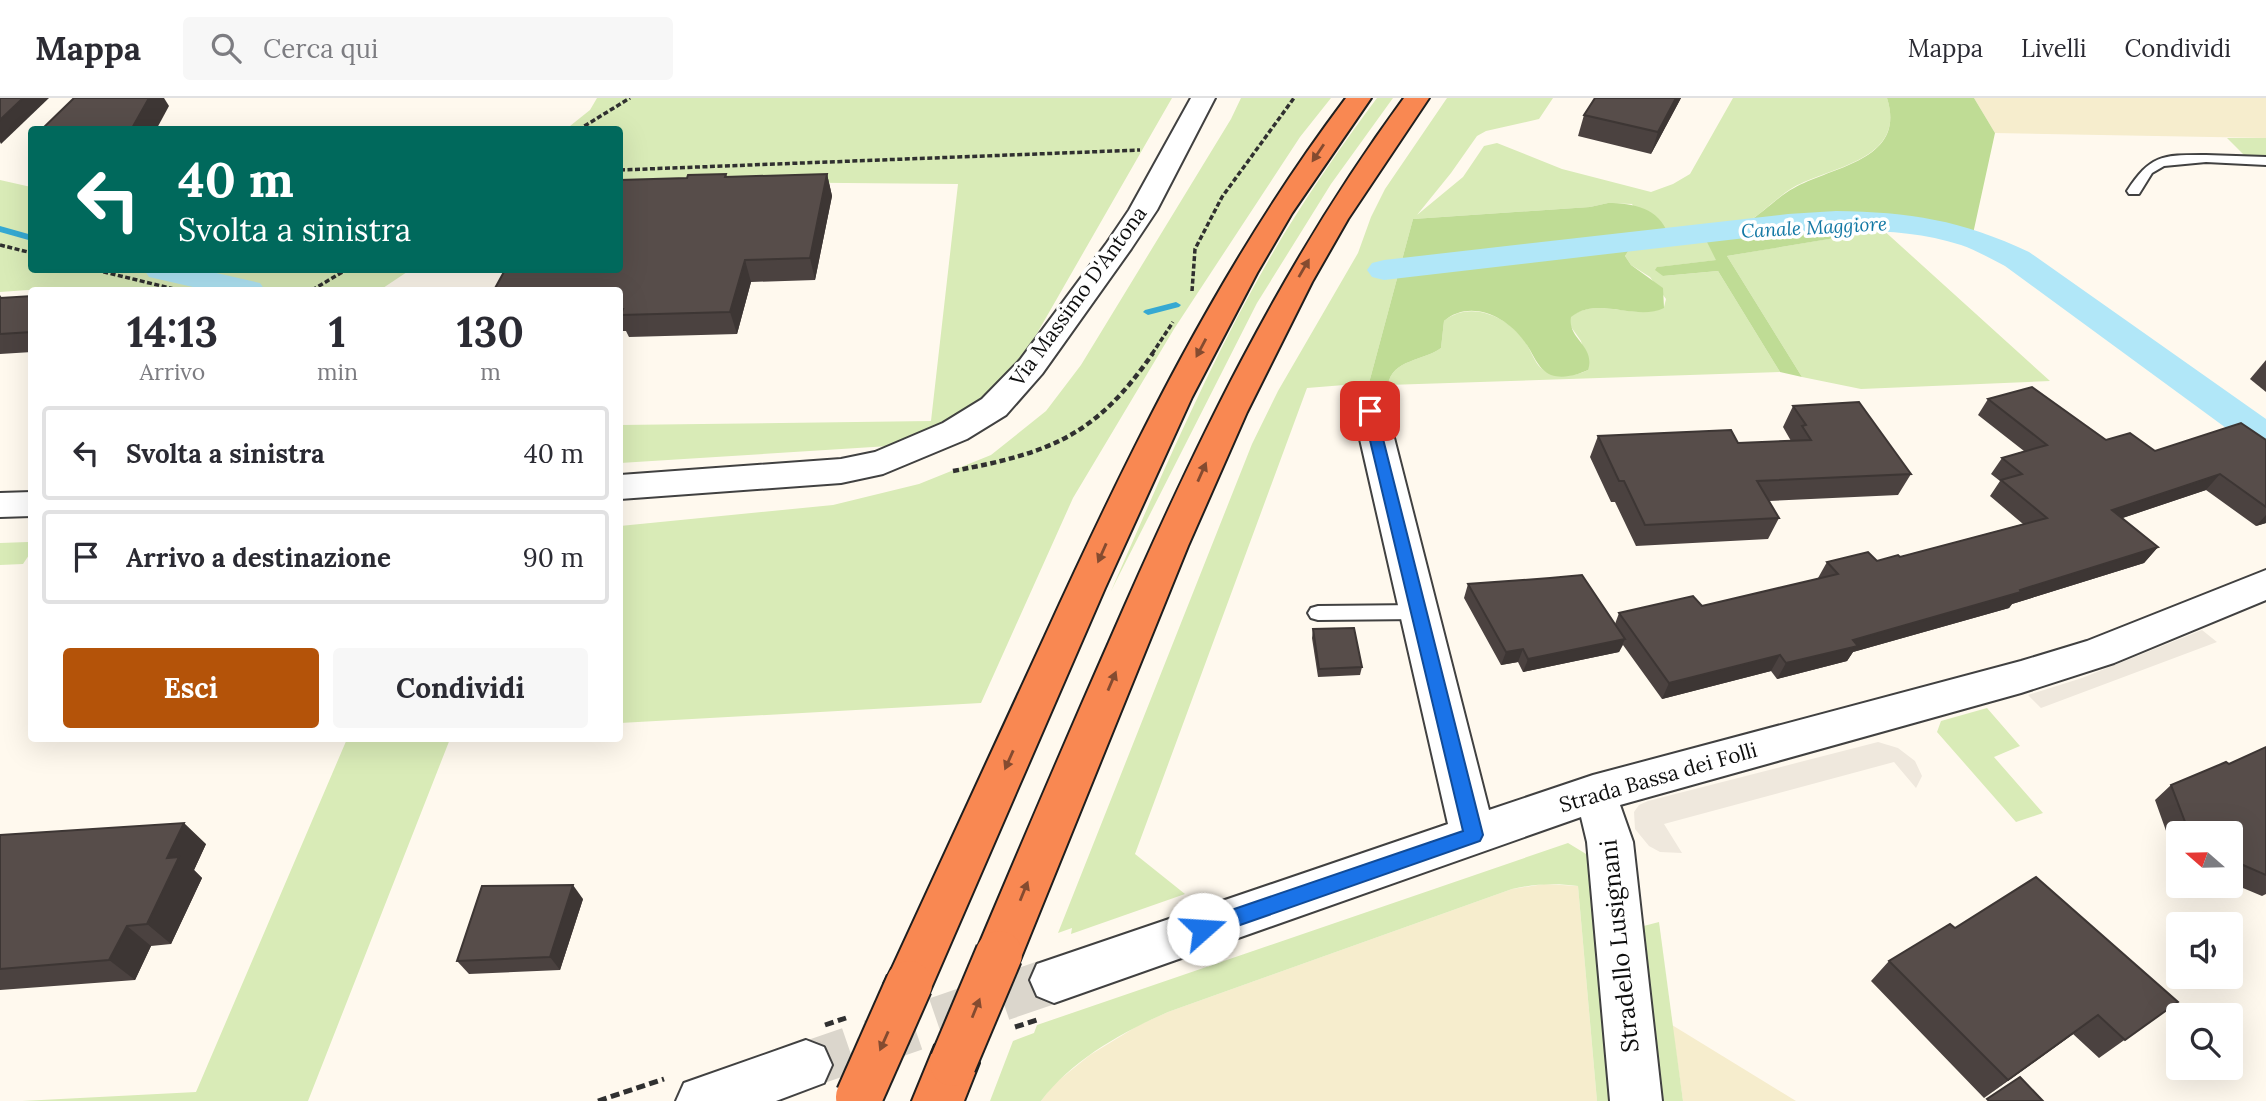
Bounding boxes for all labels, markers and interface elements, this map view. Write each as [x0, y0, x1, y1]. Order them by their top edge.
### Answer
search box [183, 17, 673, 80]
text: Mappa [35, 27, 141, 69]
icon: search [207, 29, 245, 67]
text: Cerca qui [263, 32, 378, 65]
text: Mappa [1908, 33, 1983, 64]
text: Livelli [2021, 33, 2087, 64]
text: Condividi [2125, 33, 2231, 64]
one-way arrow [1311, 144, 1325, 162]
text: 40 m [178, 148, 294, 210]
icon: left [63, 154, 154, 245]
street label: Via Massimo D'Antona [1003, 200, 1153, 392]
text: Svolta a sinistra [178, 209, 411, 250]
water label: Canale Maggiore [1741, 211, 1887, 243]
one-way arrow [1298, 259, 1310, 278]
text: 14:13 [127, 305, 218, 359]
text: 1 [329, 305, 346, 359]
text: 130 [457, 305, 524, 359]
one-way arrow [1195, 338, 1207, 358]
text: Arrivo [140, 357, 205, 386]
text: min [317, 357, 358, 386]
text: m [480, 357, 501, 386]
pin [1340, 381, 1400, 441]
icon: arrive [1351, 392, 1389, 430]
icon: left [67, 434, 105, 472]
text: Svolta a sinistra [126, 437, 325, 470]
text: 40 m [524, 437, 584, 470]
one-way arrow [1197, 461, 1208, 482]
icon: arrive [67, 538, 105, 576]
text: Arrivo a destinazione [126, 541, 391, 574]
text: 90 m [523, 541, 584, 574]
one-way arrow [1096, 542, 1107, 563]
button: Esci [63, 648, 319, 728]
button: Condividi [333, 648, 588, 728]
one-way arrow [1107, 670, 1118, 691]
street label: Strada Bassa dei Folli [1556, 736, 1760, 818]
one-way arrow [1003, 750, 1014, 771]
north arrow [2166, 821, 2244, 898]
map controls [2166, 821, 2243, 1080]
street label: Stradello Lusignani [1592, 838, 1646, 1054]
one-way arrow [1019, 880, 1030, 901]
position arrow [1166, 892, 1240, 966]
button: sound [2166, 912, 2243, 989]
one-way arrow [970, 998, 982, 1018]
button: search [2166, 1003, 2243, 1080]
one-way arrow [878, 1031, 890, 1051]

